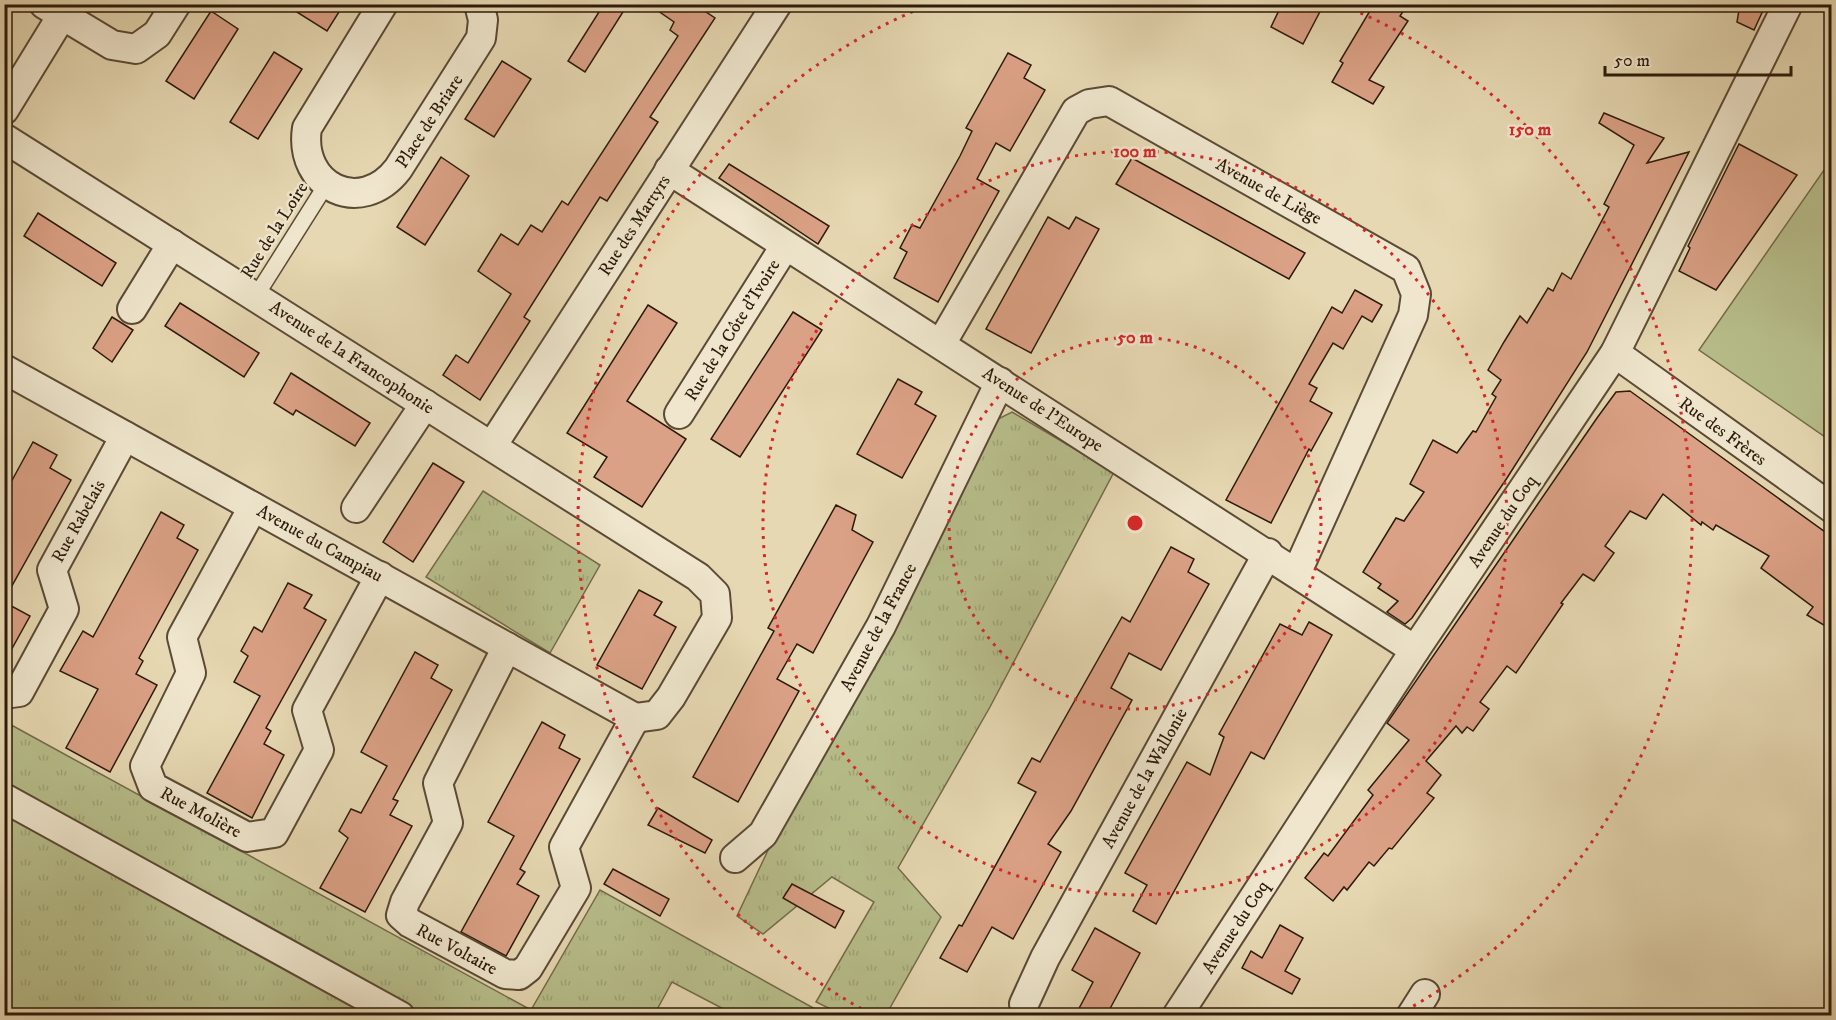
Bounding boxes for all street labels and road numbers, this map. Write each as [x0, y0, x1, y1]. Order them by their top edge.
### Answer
street label: Place de Briare [391, 71, 468, 172]
street label: Avenue de Liège [1212, 154, 1325, 230]
street label: Rue des Martyrs [594, 171, 676, 280]
street label: Rue de la Loire [236, 178, 313, 283]
street label: Rue de la Côte d'Ivoire [680, 256, 785, 405]
street label: Avenue de la Francophonie [265, 296, 438, 419]
street label: Avenue de l'Europe [978, 363, 1107, 457]
street label: Rue des Frères [1674, 393, 1770, 471]
street label: Avenue du Coq [1464, 470, 1542, 572]
street label: Rue Rabelais [47, 476, 111, 567]
street label: Avenue du Campiau [253, 500, 387, 588]
street label: Avenue de la France [836, 560, 922, 695]
street label: Avenue de la Wallonie [1097, 704, 1193, 852]
street label: Rue Molière [156, 782, 245, 843]
street label: Avenue du Coq [1197, 876, 1275, 978]
street label: Rue Voltaire [412, 919, 501, 980]

